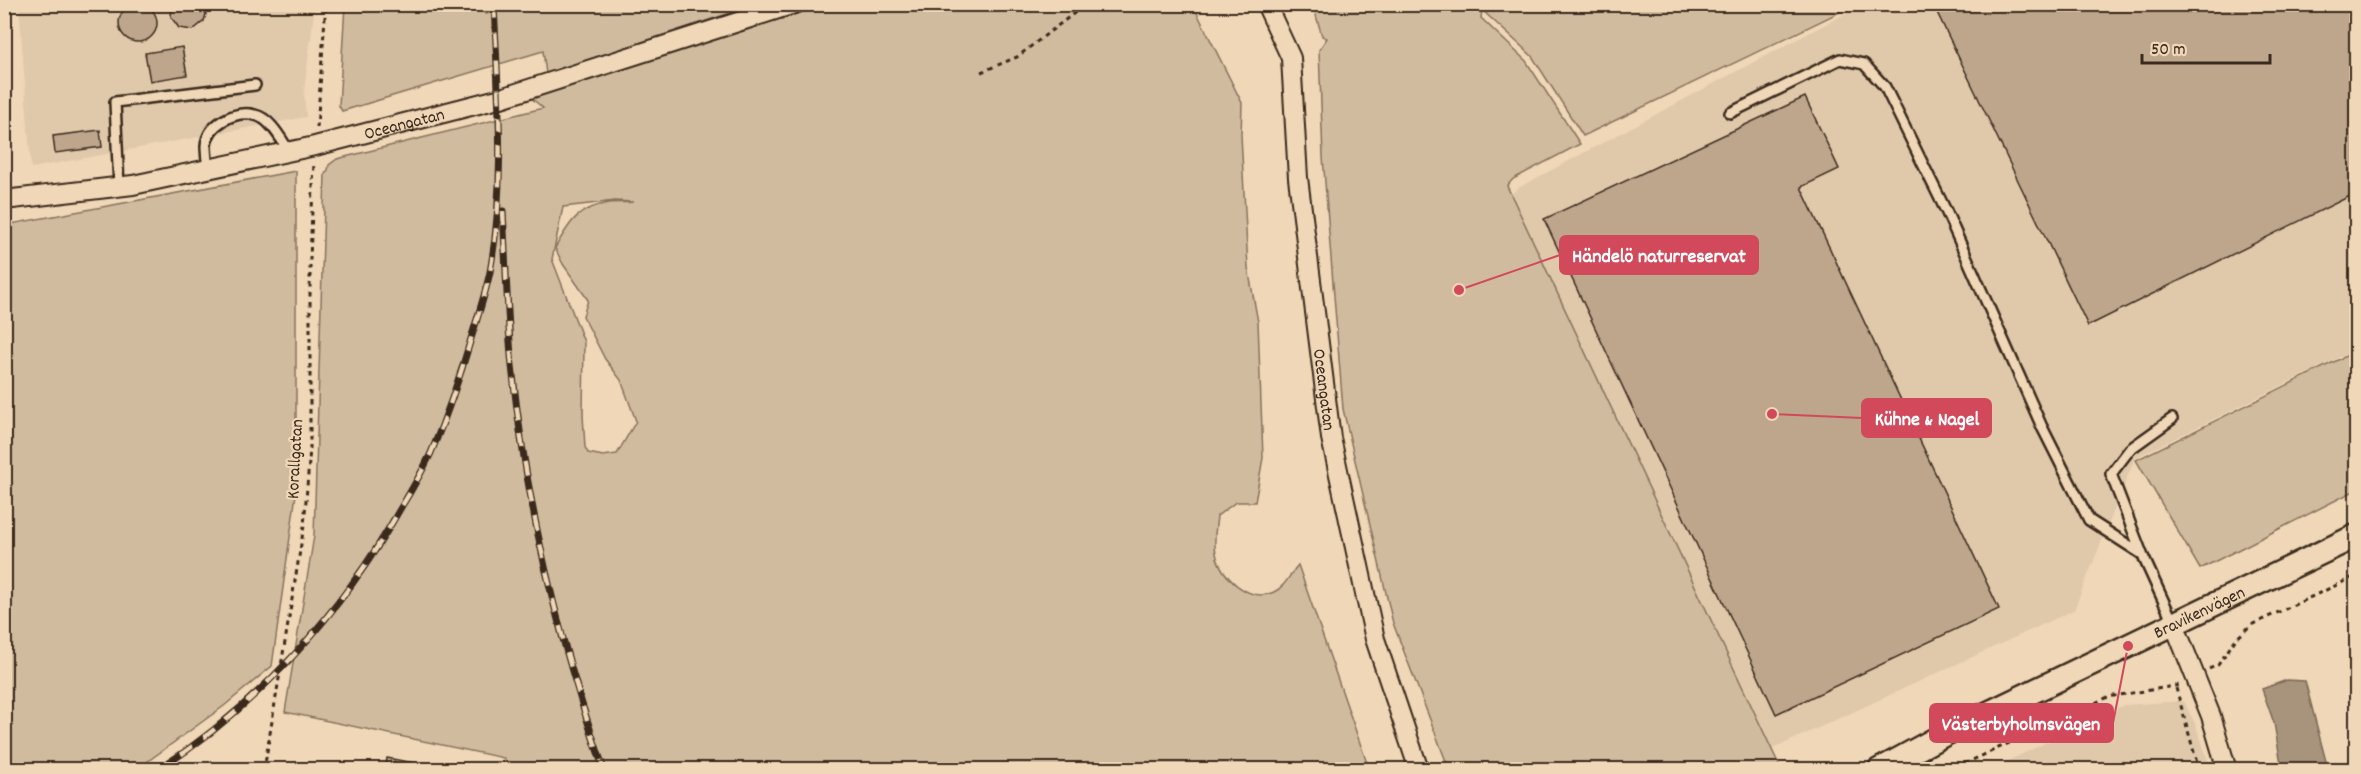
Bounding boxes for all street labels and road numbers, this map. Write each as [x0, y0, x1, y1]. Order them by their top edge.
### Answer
street label: Oceangatan [362, 103, 448, 148]
street label: Oceangatan [1305, 348, 1340, 432]
street label: Korallgatan [282, 419, 311, 500]
street label: Bravikenvägen [2150, 581, 2250, 647]

